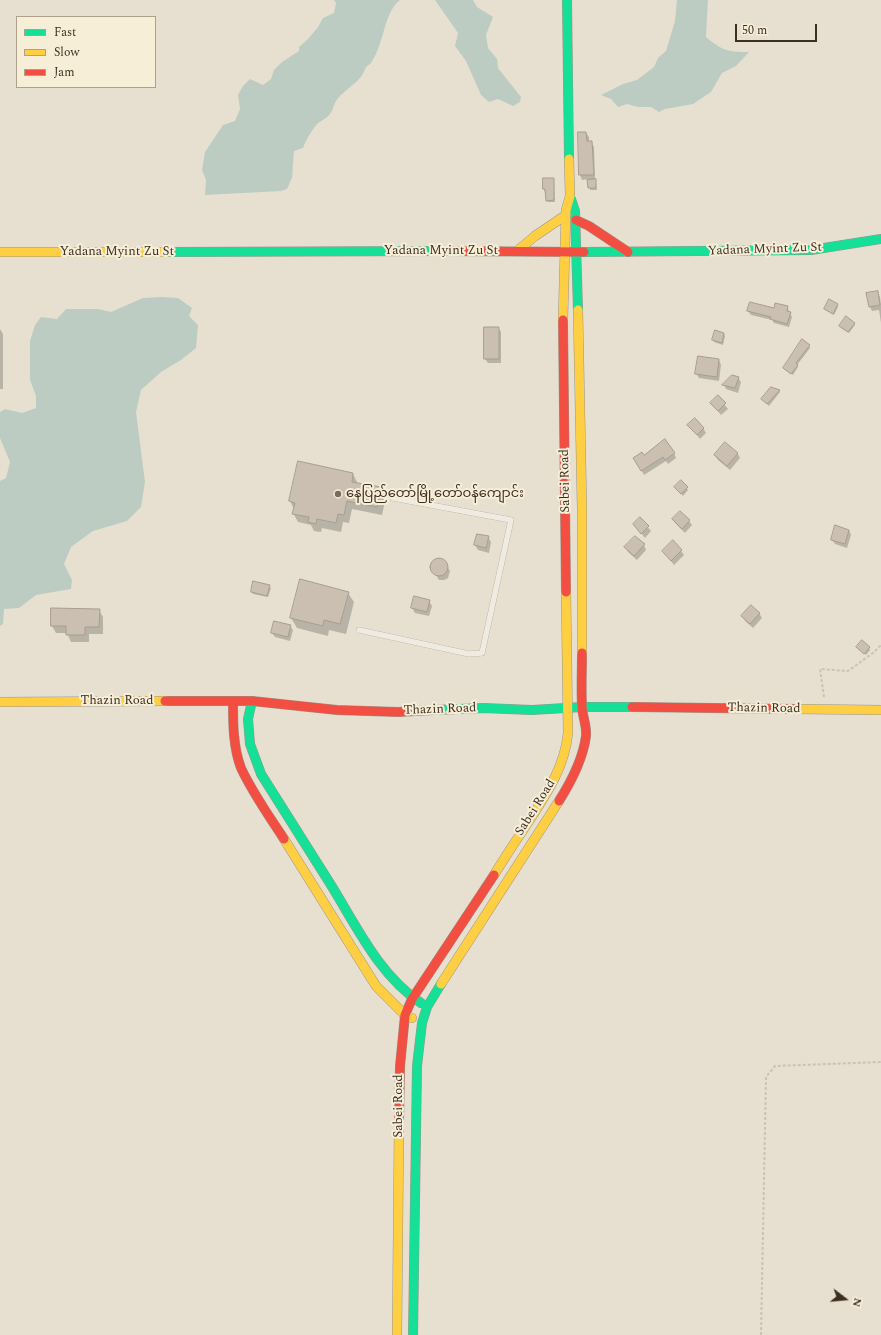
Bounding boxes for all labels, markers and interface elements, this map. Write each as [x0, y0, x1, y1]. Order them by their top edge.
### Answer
legend [16, 16, 156, 88]
scale bar [737, 16, 819, 42]
text: 50 m [742, 21, 767, 40]
text: Fast [54, 23, 76, 42]
text: Slow [54, 43, 79, 62]
text: Jam [54, 63, 75, 82]
street label: Yadana Myint Zu St [708, 240, 822, 260]
street label: Yadana Myint Zu St [384, 243, 498, 259]
street label: Yadana Myint Zu St [60, 244, 174, 260]
street label: Sabei Road [558, 449, 574, 513]
place label: နေပြည်တော်မြို့တော်ဝန်ကျောင်း [346, 486, 524, 502]
marker: နေပြည်တော်မြို့တော်ဝန်ကျောင်း [333, 489, 343, 499]
street label: Thazin Road [81, 693, 153, 709]
street label: Thazin Road [403, 701, 477, 719]
street label: Thazin Road [727, 701, 801, 717]
street label: Sabei Road [513, 777, 559, 839]
street label: Sabei Road [391, 1074, 407, 1138]
north arrow [825, 1279, 865, 1319]
text: N [848, 1296, 866, 1309]

